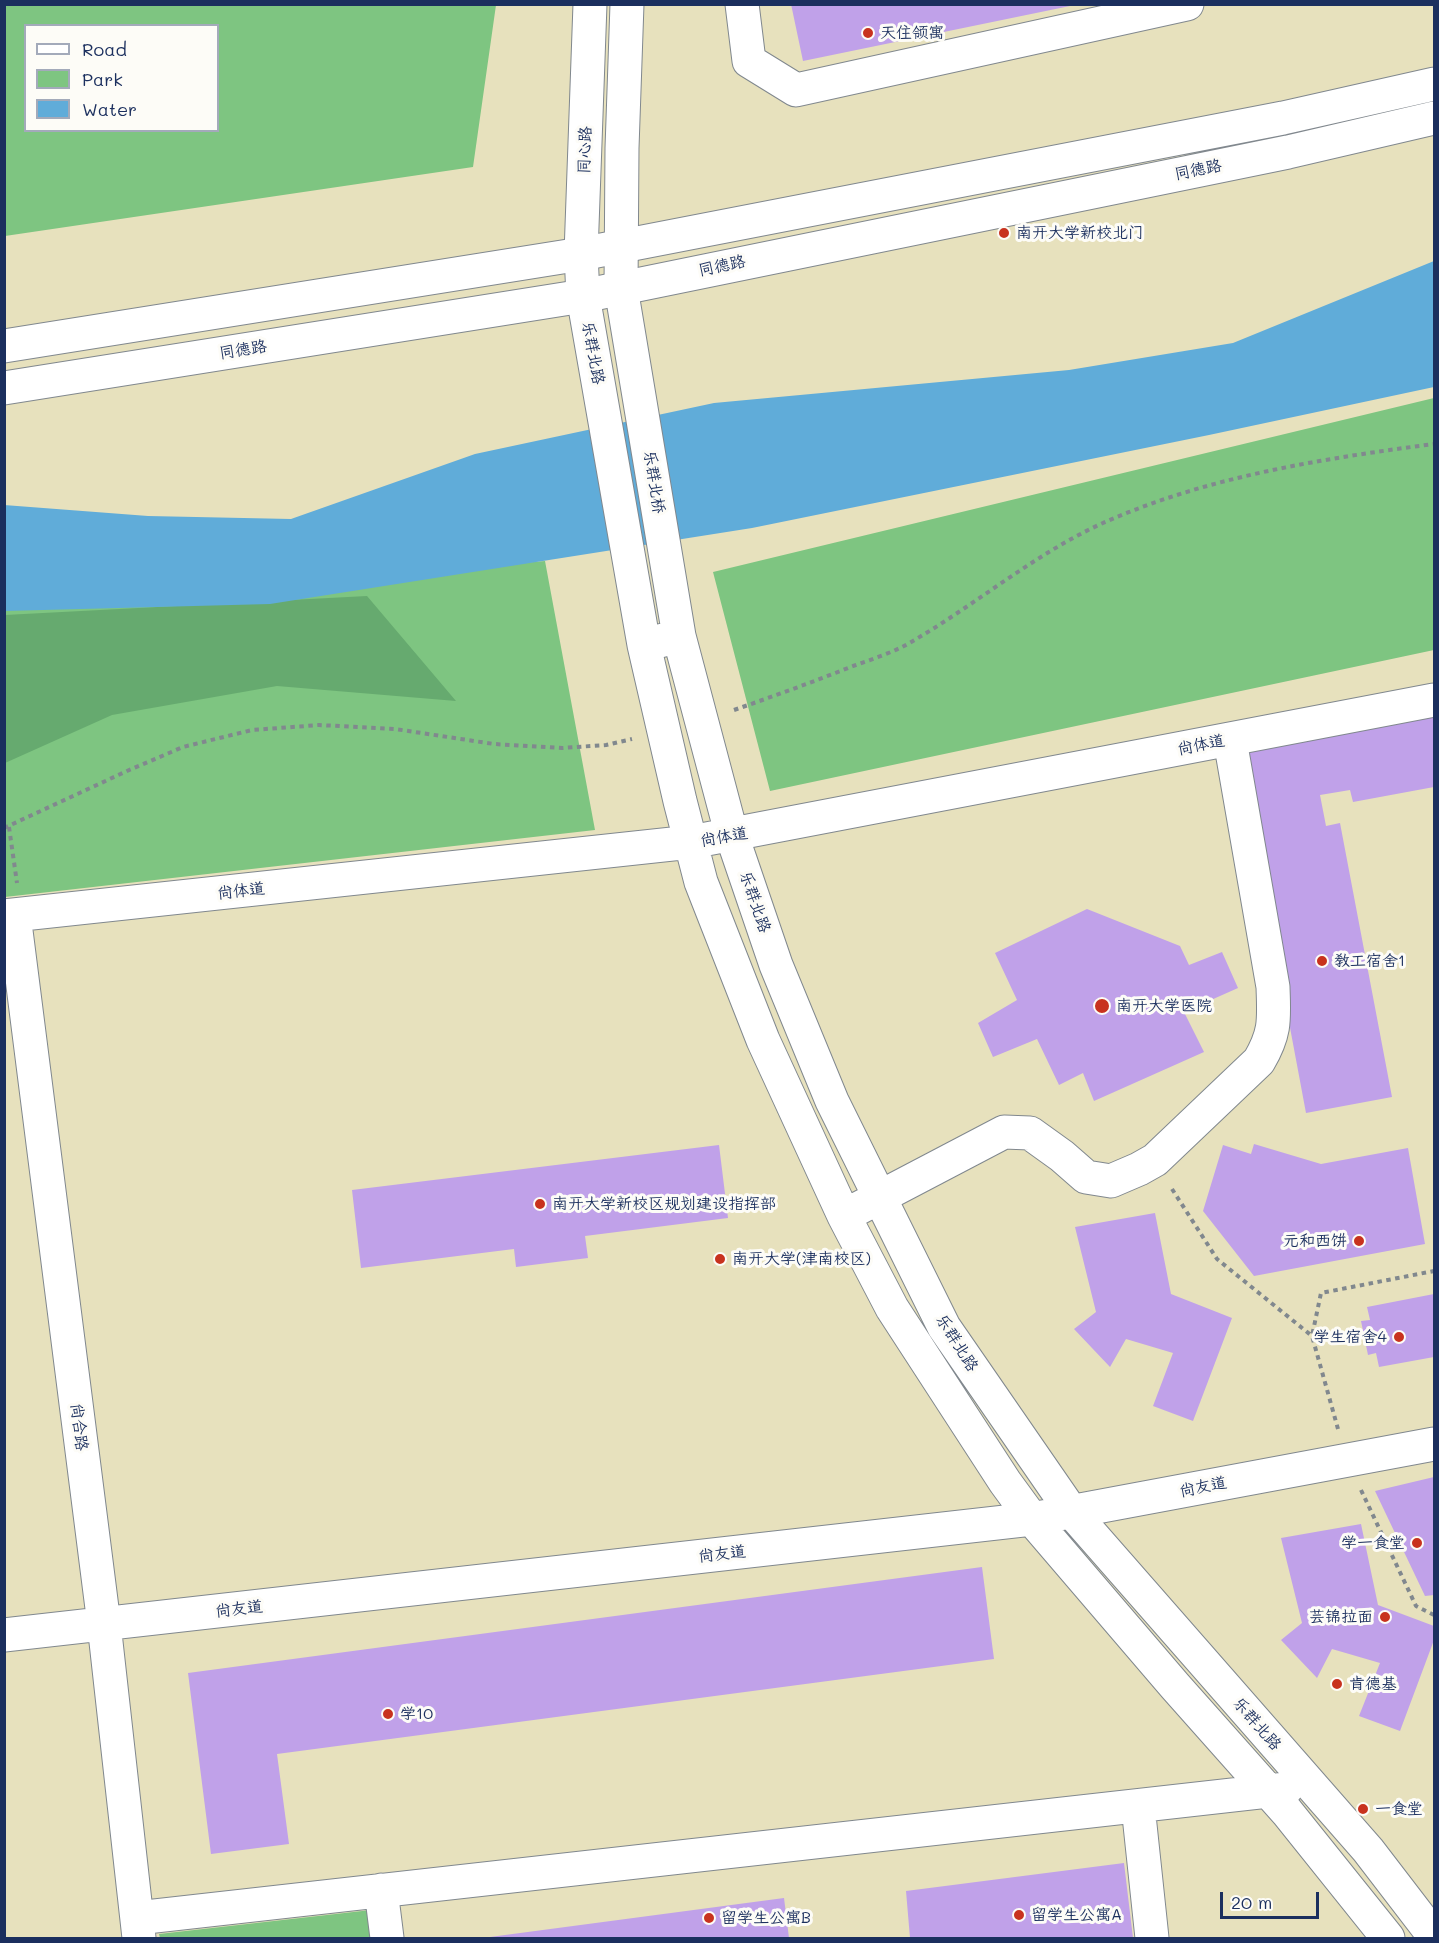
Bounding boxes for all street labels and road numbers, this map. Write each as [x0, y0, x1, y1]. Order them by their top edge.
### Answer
street label: 同心路 [575, 126, 595, 174]
street label: 同德路 [1173, 156, 1223, 184]
street label: 同德路 [697, 252, 747, 280]
street label: 乐群北路 [578, 320, 608, 386]
street label: 同德路 [218, 337, 268, 363]
street label: 乐群北桥 [640, 449, 668, 515]
street label: 尚体道 [1176, 731, 1226, 759]
street label: 尚体道 [699, 823, 749, 851]
street label: 乐群北路 [736, 869, 774, 935]
street label: 尚体道 [216, 879, 266, 903]
street label: 乐群北路 [932, 1311, 982, 1375]
street label: 尚合路 [67, 1402, 91, 1452]
street label: 尚友道 [1178, 1473, 1228, 1501]
street label: 尚友道 [697, 1542, 747, 1566]
street label: 尚友道 [214, 1597, 264, 1621]
street label: 乐群北路 [1229, 1694, 1285, 1754]

